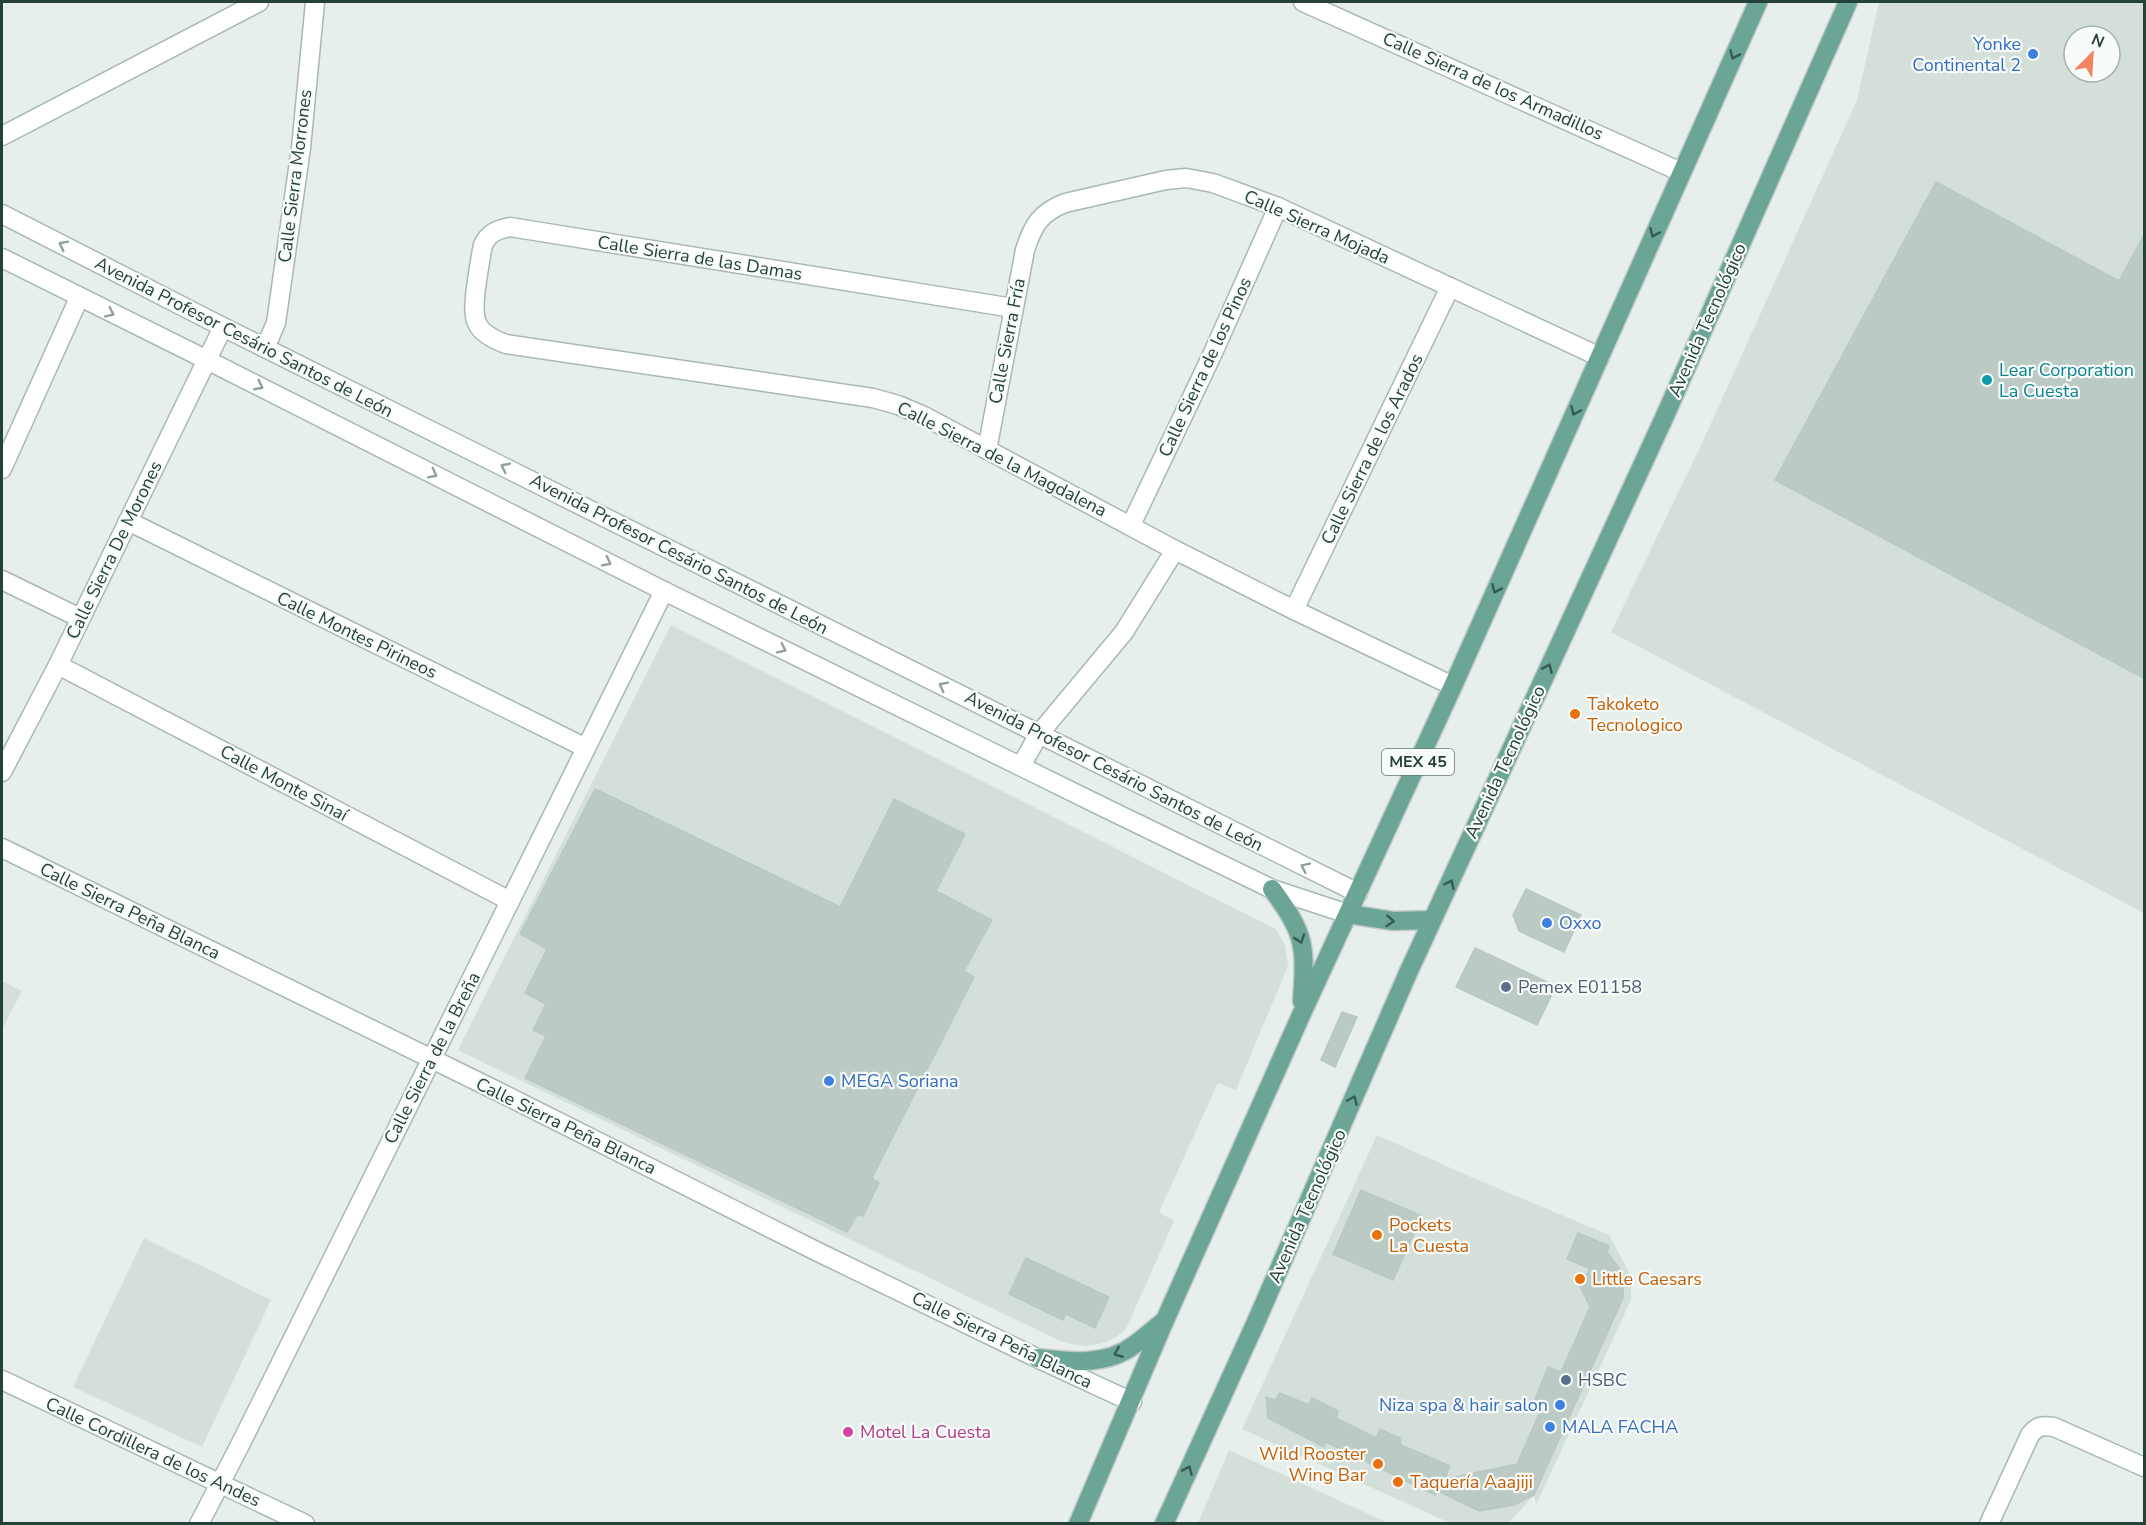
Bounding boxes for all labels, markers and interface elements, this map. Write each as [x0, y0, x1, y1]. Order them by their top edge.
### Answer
north arrow [2062, 24, 2122, 84]
street label: Calle Sierra de los Armadillos [1379, 26, 1607, 146]
text: N [2088, 29, 2108, 54]
place label: Yonke Continental 2 [1912, 32, 2021, 77]
marker: Yonke Continental 2 [2026, 47, 2040, 61]
one-way arrow [1729, 48, 1741, 59]
street label: Calle Sierra Morrones [272, 88, 318, 264]
street label: Calle Sierra Mojada [1240, 184, 1394, 270]
one-way arrow [1650, 226, 1662, 237]
street label: Calle Sierra de las Damas [596, 230, 804, 286]
street label: Avenida Tecnológico [1662, 239, 1752, 401]
one-way arrow [59, 241, 70, 253]
street label: Avenida Profesor Cesário Santos de León [91, 251, 397, 423]
street label: Calle Sierra de los Pinos [1153, 273, 1257, 461]
street label: Calle Sierra Fría [983, 276, 1031, 406]
one-way arrow [104, 305, 115, 317]
street label: Calle Sierra de los Arados [1315, 350, 1429, 548]
place label: Lear Corporation La Cuesta [1999, 358, 2134, 403]
marker: Lear Corporation La Cuesta [1980, 373, 1994, 387]
one-way arrow [253, 379, 263, 390]
street label: Calle Sierra de la Magdalena [893, 396, 1111, 522]
one-way arrow [1571, 405, 1583, 416]
street label: Calle Sierra De Morones [60, 457, 168, 643]
one-way arrow [501, 463, 512, 475]
one-way arrow [427, 467, 437, 478]
street label: Avenida Profesor Cesário Santos de León [526, 468, 832, 640]
one-way arrow [601, 555, 611, 566]
one-way arrow [1491, 583, 1503, 594]
street label: Calle Montes Pirineos [273, 586, 441, 684]
one-way arrow [775, 641, 786, 653]
one-way arrow [1541, 664, 1553, 675]
one-way arrow [938, 681, 949, 693]
street label: Avenida Tecnológico [1459, 682, 1551, 842]
street label: Avenida Profesor Cesário Santos de León [961, 685, 1267, 857]
place label: Takoketo Tecnologico [1587, 692, 1683, 737]
marker: Takoketo Tecnologico [1568, 707, 1582, 721]
street label: Calle Monte Sinaí [216, 739, 353, 827]
road number: MEX 45 [1382, 749, 1454, 775]
street label: Calle Sierra Peña Blanca [36, 857, 224, 965]
one-way arrow [1301, 862, 1312, 874]
one-way arrow [1442, 879, 1454, 890]
place label: Oxxo [1559, 911, 1602, 935]
one-way arrow [1385, 914, 1394, 927]
marker: Oxxo [1540, 916, 1554, 930]
one-way arrow [1293, 933, 1306, 944]
street label: Calle Sierra de la Breña [378, 968, 486, 1148]
place label: Pemex E01158 [1518, 975, 1642, 999]
marker: Pemex E01158 [1499, 980, 1513, 994]
place label: MEGA Soriana [841, 1069, 959, 1093]
street label: Calle Sierra Peña Blanca [472, 1072, 660, 1180]
marker: MEGA Soriana [822, 1074, 836, 1088]
one-way arrow [1346, 1096, 1358, 1107]
street label: Avenida Tecnológico [1262, 1125, 1352, 1287]
place label: Pockets La Cuesta [1389, 1213, 1469, 1258]
marker: Pockets La Cuesta [1370, 1228, 1384, 1242]
place label: Little Caesars [1592, 1267, 1702, 1291]
marker: Little Caesars [1573, 1272, 1587, 1286]
street label: Calle Sierra Peña Blanca [908, 1286, 1096, 1394]
one-way arrow [1113, 1346, 1124, 1358]
place label: HSBC [1578, 1368, 1627, 1392]
marker: HSBC [1559, 1373, 1573, 1387]
street label: Calle Cordillera de los Andes [42, 1392, 264, 1512]
place label: Niza spa & hair salon [1379, 1393, 1548, 1417]
marker: Niza spa & hair salon [1553, 1398, 1567, 1412]
place label: MALA FACHA [1562, 1415, 1678, 1439]
place label: Motel La Cuesta [860, 1420, 991, 1444]
marker: MALA FACHA [1543, 1420, 1557, 1434]
marker: Motel La Cuesta [841, 1425, 855, 1439]
place label: Wild Rooster Wing Bar [1259, 1442, 1367, 1487]
marker: Wild Rooster Wing Bar [1371, 1457, 1385, 1471]
one-way arrow [1181, 1465, 1193, 1476]
place label: Taquería Aaajiji [1410, 1470, 1533, 1494]
marker: Taquería Aaajiji [1391, 1475, 1405, 1489]

